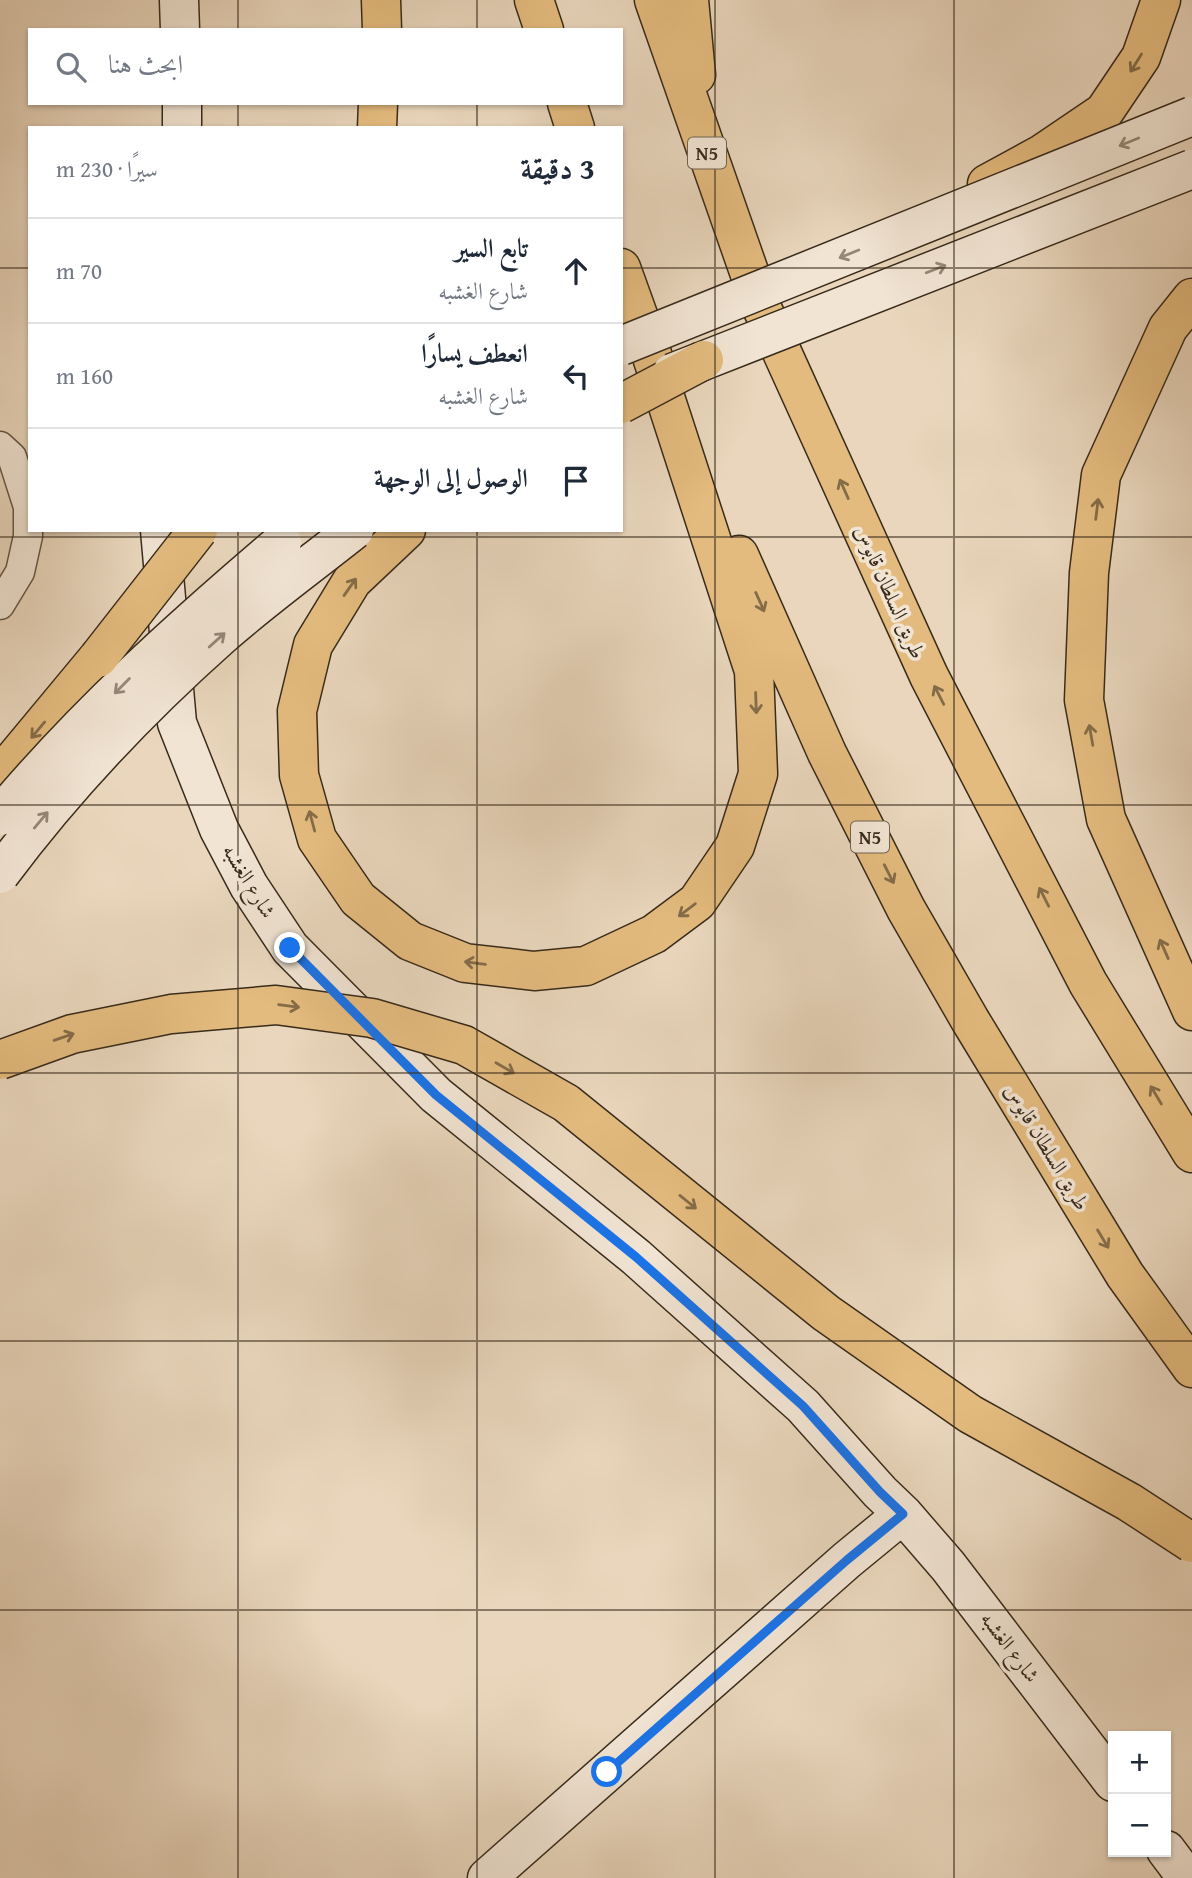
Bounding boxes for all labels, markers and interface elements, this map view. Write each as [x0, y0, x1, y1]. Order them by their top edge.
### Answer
search box [28, 28, 623, 105]
text: ابحث هنا [108, 44, 183, 83]
icon: search [52, 48, 90, 86]
one-way arrow [1129, 53, 1143, 73]
one-way arrow [1118, 136, 1140, 149]
road number: N5 [688, 138, 726, 168]
text: 3 دقيقة [520, 146, 595, 190]
text: سيرًا · 230 m [56, 152, 158, 185]
text: تابع السير [454, 228, 528, 267]
one-way arrow [839, 248, 861, 261]
icon: ahead [557, 252, 595, 290]
text: 70 m [56, 254, 102, 287]
one-way arrow [924, 262, 946, 275]
text: شارع الغشبه [438, 274, 528, 307]
text: انعطف يسارًا [421, 333, 528, 372]
icon: left [557, 357, 595, 395]
text: 160 m [56, 359, 113, 392]
text: شارع الغشبه [438, 379, 528, 412]
text: الوصول إلى الوجهة [374, 458, 528, 497]
icon: arrive [557, 462, 595, 500]
one-way arrow [837, 479, 850, 500]
one-way arrow [1091, 498, 1104, 521]
street label: طريق السلطان قابوس [847, 520, 934, 664]
one-way arrow [342, 578, 357, 597]
one-way arrow [754, 591, 767, 613]
one-way arrow [208, 632, 226, 648]
one-way arrow [114, 678, 131, 695]
one-way arrow [931, 686, 945, 706]
one-way arrow [749, 691, 762, 714]
one-way arrow [31, 720, 46, 738]
one-way arrow [1083, 725, 1097, 747]
one-way arrow [304, 810, 317, 832]
one-way arrow [33, 811, 49, 829]
road number: N5 [851, 822, 889, 852]
street label: شارع الغشبه [212, 838, 284, 925]
one-way arrow [882, 864, 896, 884]
one-way arrow [1036, 887, 1050, 908]
one-way arrow [677, 902, 696, 917]
route end [274, 932, 305, 963]
one-way arrow [1157, 939, 1170, 960]
one-way arrow [464, 957, 487, 970]
one-way arrow [277, 1000, 299, 1013]
one-way arrow [53, 1030, 75, 1042]
one-way arrow [495, 1061, 515, 1075]
street label: طريق السلطان قابوس [997, 1077, 1098, 1216]
one-way arrow [1149, 1085, 1163, 1105]
one-way arrow [679, 1194, 697, 1210]
one-way arrow [1097, 1229, 1111, 1249]
street label: شارع الغشبه [971, 1605, 1047, 1691]
map controls [1108, 1731, 1171, 1857]
button: + [1108, 1731, 1171, 1794]
route start [591, 1756, 622, 1787]
button: − [1108, 1794, 1171, 1857]

